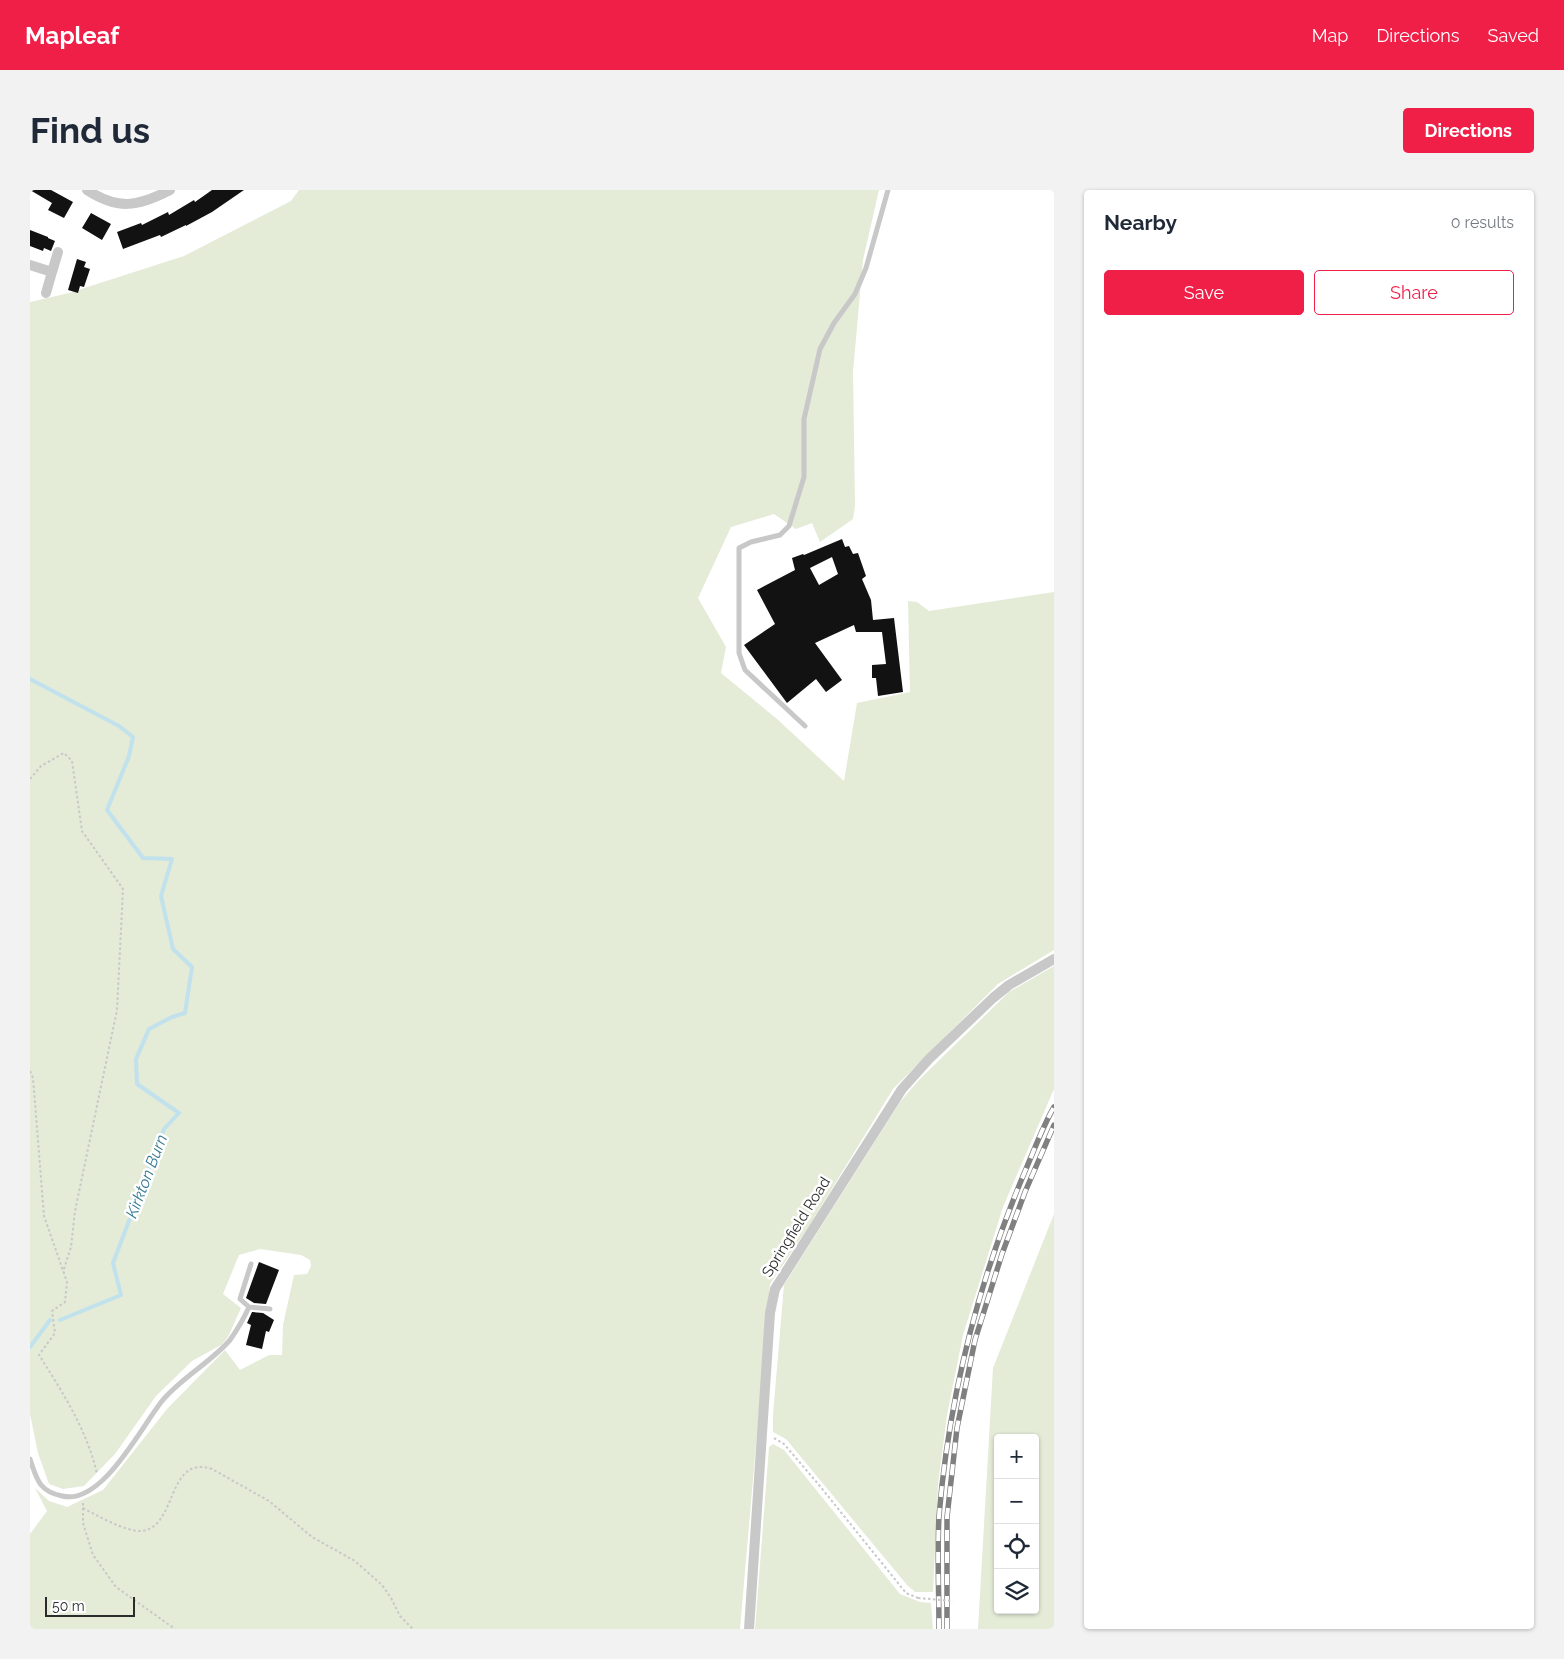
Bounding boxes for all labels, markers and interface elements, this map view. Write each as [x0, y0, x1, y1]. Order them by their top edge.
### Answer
text: Mapleaf [25, 21, 119, 50]
text: Map [1312, 25, 1348, 46]
text: Directions [1376, 25, 1460, 46]
text: Saved [1488, 25, 1539, 46]
button: Directions [1403, 108, 1534, 153]
text: Find us [30, 110, 150, 151]
text: Nearby [1104, 210, 1177, 235]
text: 0 results [1451, 213, 1514, 232]
button: Save [1104, 270, 1304, 315]
button: Share [1314, 270, 1514, 315]
water label: Kirkton Burn [122, 1132, 171, 1221]
street label: Springfield Road [758, 1174, 834, 1280]
map controls [994, 1434, 1039, 1614]
button: + [994, 1434, 1039, 1479]
button: − [994, 1479, 1039, 1524]
button: locate [994, 1524, 1039, 1569]
button: layers [994, 1569, 1039, 1614]
scale bar [45, 1594, 135, 1617]
text: 50 m [52, 1598, 85, 1614]

